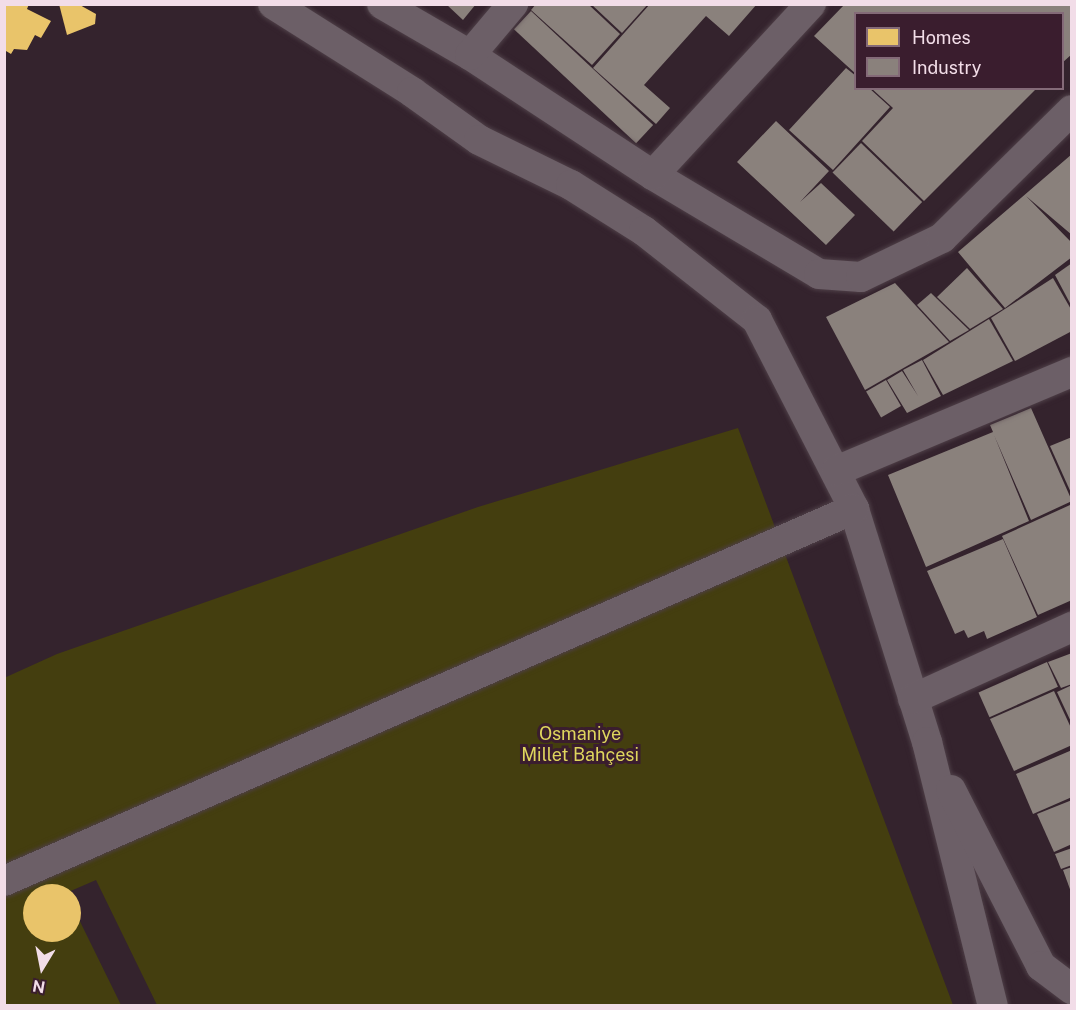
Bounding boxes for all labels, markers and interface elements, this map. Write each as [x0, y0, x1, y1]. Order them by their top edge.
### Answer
legend [854, 12, 1064, 90]
text: Homes [912, 27, 971, 48]
text: Industry [912, 57, 981, 78]
park label: Osmaniye Millet Bahçesi [521, 724, 639, 766]
north arrow [12, 938, 72, 998]
text: N [31, 976, 47, 997]

